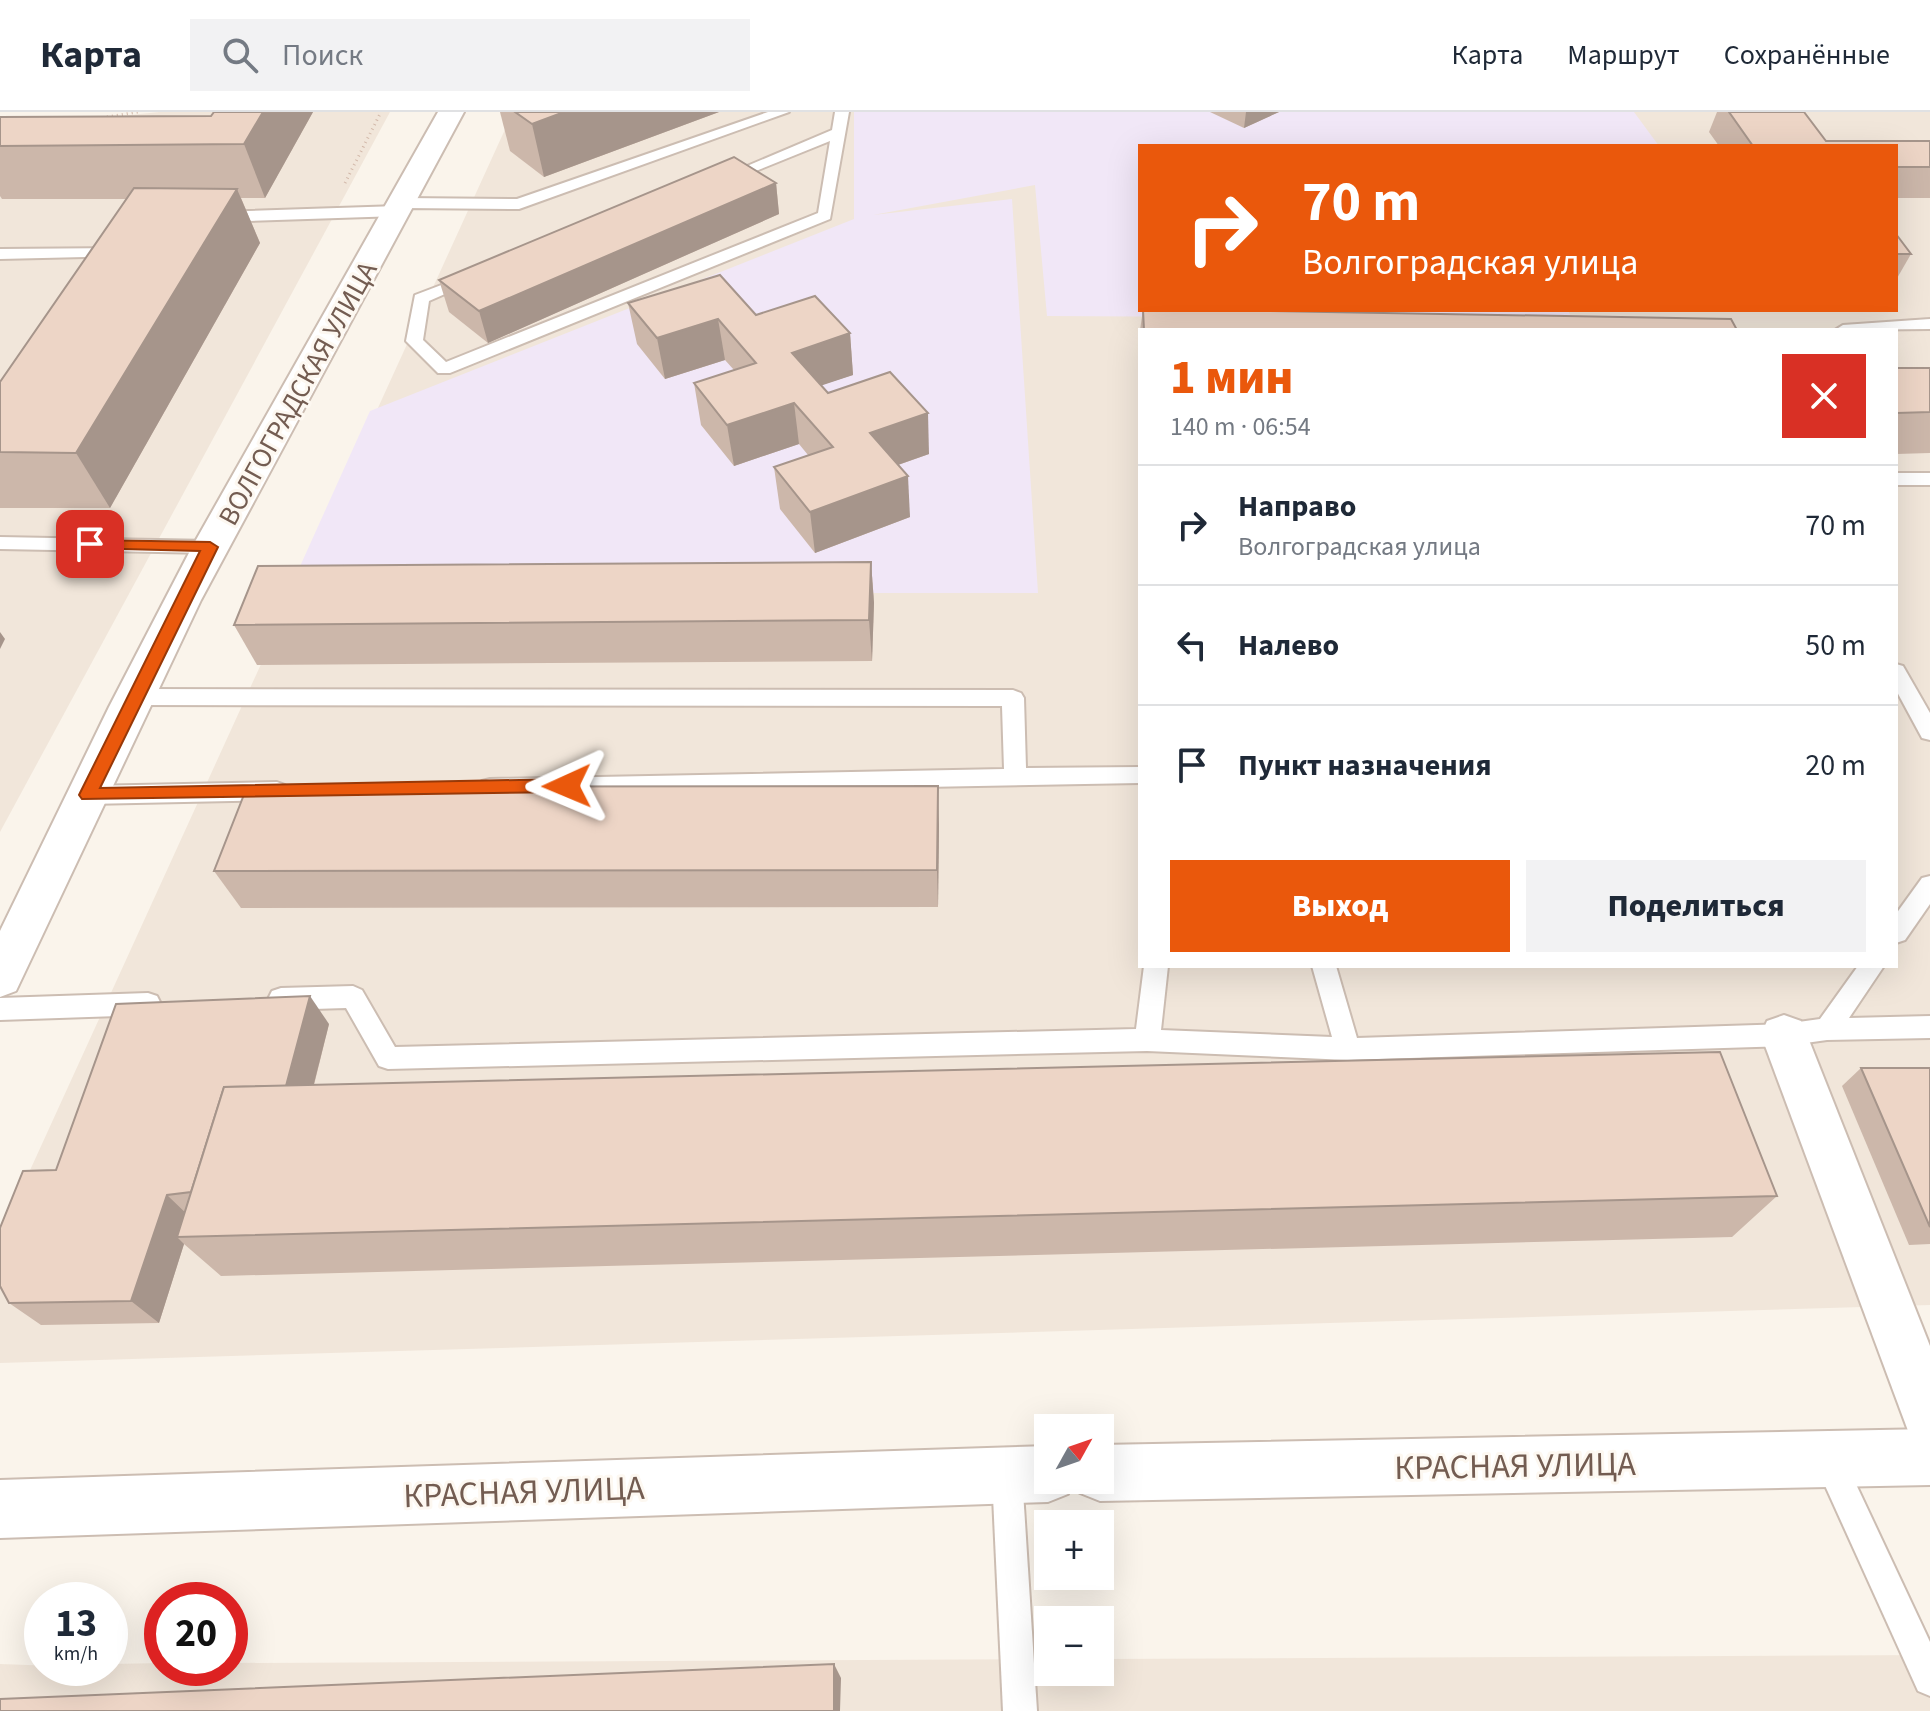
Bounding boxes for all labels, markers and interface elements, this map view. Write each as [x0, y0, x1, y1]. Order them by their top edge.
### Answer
search box [190, 19, 750, 91]
text: Карта [40, 28, 142, 82]
icon: search [218, 33, 262, 77]
text: Поиск [282, 34, 363, 77]
text: Карта [1452, 35, 1523, 75]
text: Маршрут [1567, 35, 1680, 75]
text: Сохранённые [1724, 35, 1890, 75]
text: 70 m [1302, 163, 1420, 242]
icon: right [1170, 176, 1274, 280]
text: Волгоградская улица [1302, 237, 1638, 288]
street label: ВОЛГОГРАДСКАЯ УЛИЦА [209, 254, 388, 533]
text: 1 мин [1170, 344, 1293, 412]
button: close [1782, 354, 1866, 438]
text: 140 m · 06:54 [1170, 408, 1311, 445]
text: Направо [1238, 485, 1356, 528]
icon: right [1170, 503, 1214, 547]
text: 70 m [1805, 504, 1866, 547]
pin [56, 510, 124, 578]
icon: arrive [68, 522, 112, 566]
text: Волгоградская улица [1238, 528, 1481, 565]
icon: left [1170, 623, 1214, 667]
text: Налево [1238, 624, 1339, 667]
text: 50 m [1805, 624, 1866, 667]
icon: arrive [1170, 743, 1214, 787]
position arrow [525, 744, 609, 828]
text: Пункт назначения [1238, 744, 1492, 787]
text: 20 m [1805, 744, 1866, 787]
button: Выход [1170, 860, 1510, 952]
button: Поделиться [1526, 860, 1866, 952]
north arrow [1034, 1414, 1114, 1494]
map controls [1034, 1414, 1114, 1686]
street label: КРАСНАЯ УЛИЦА [1394, 1440, 1637, 1493]
street label: КРАСНАЯ УЛИЦА [403, 1464, 646, 1521]
button: + [1034, 1510, 1114, 1590]
speed limit sign: 20 [144, 1582, 248, 1686]
text: 13 [55, 1595, 97, 1652]
button: − [1034, 1606, 1114, 1686]
text: km/h [54, 1640, 98, 1668]

